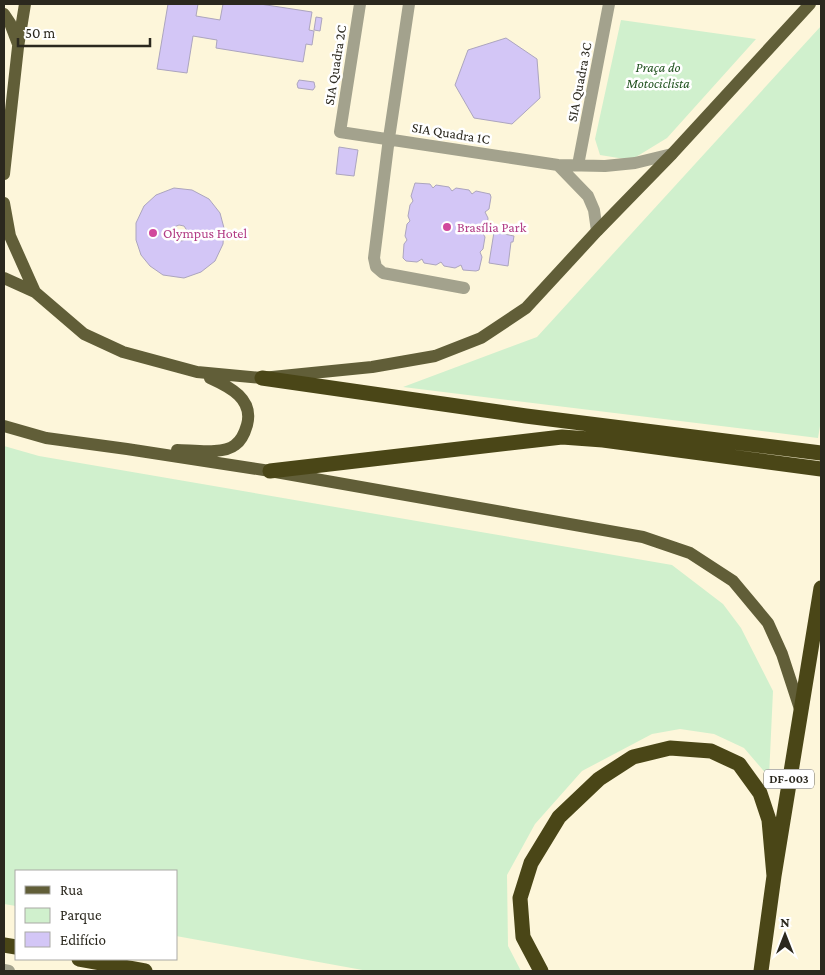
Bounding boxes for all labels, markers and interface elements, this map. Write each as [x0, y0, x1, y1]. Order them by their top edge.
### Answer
scale bar [18, 15, 150, 47]
street label: SIA Quadra 2C [321, 24, 349, 106]
text: 50 m [25, 25, 55, 41]
street label: SIA Quadra 3C [563, 41, 595, 123]
park label: Praça do Motociclista [625, 59, 690, 91]
street label: SIA Quadra 1C [411, 119, 491, 147]
place label: Brasília Park [457, 219, 527, 235]
marker: Brasília Park [441, 221, 453, 233]
place label: Olympus Hotel [163, 225, 248, 241]
marker: Olympus Hotel [147, 227, 159, 239]
road number: DF-003 [764, 770, 814, 789]
legend [15, 870, 178, 960]
text: Rua [60, 882, 83, 898]
text: Parque [60, 907, 102, 924]
north arrow [760, 910, 810, 960]
text: N [780, 914, 790, 930]
text: Edifício [60, 932, 106, 948]

